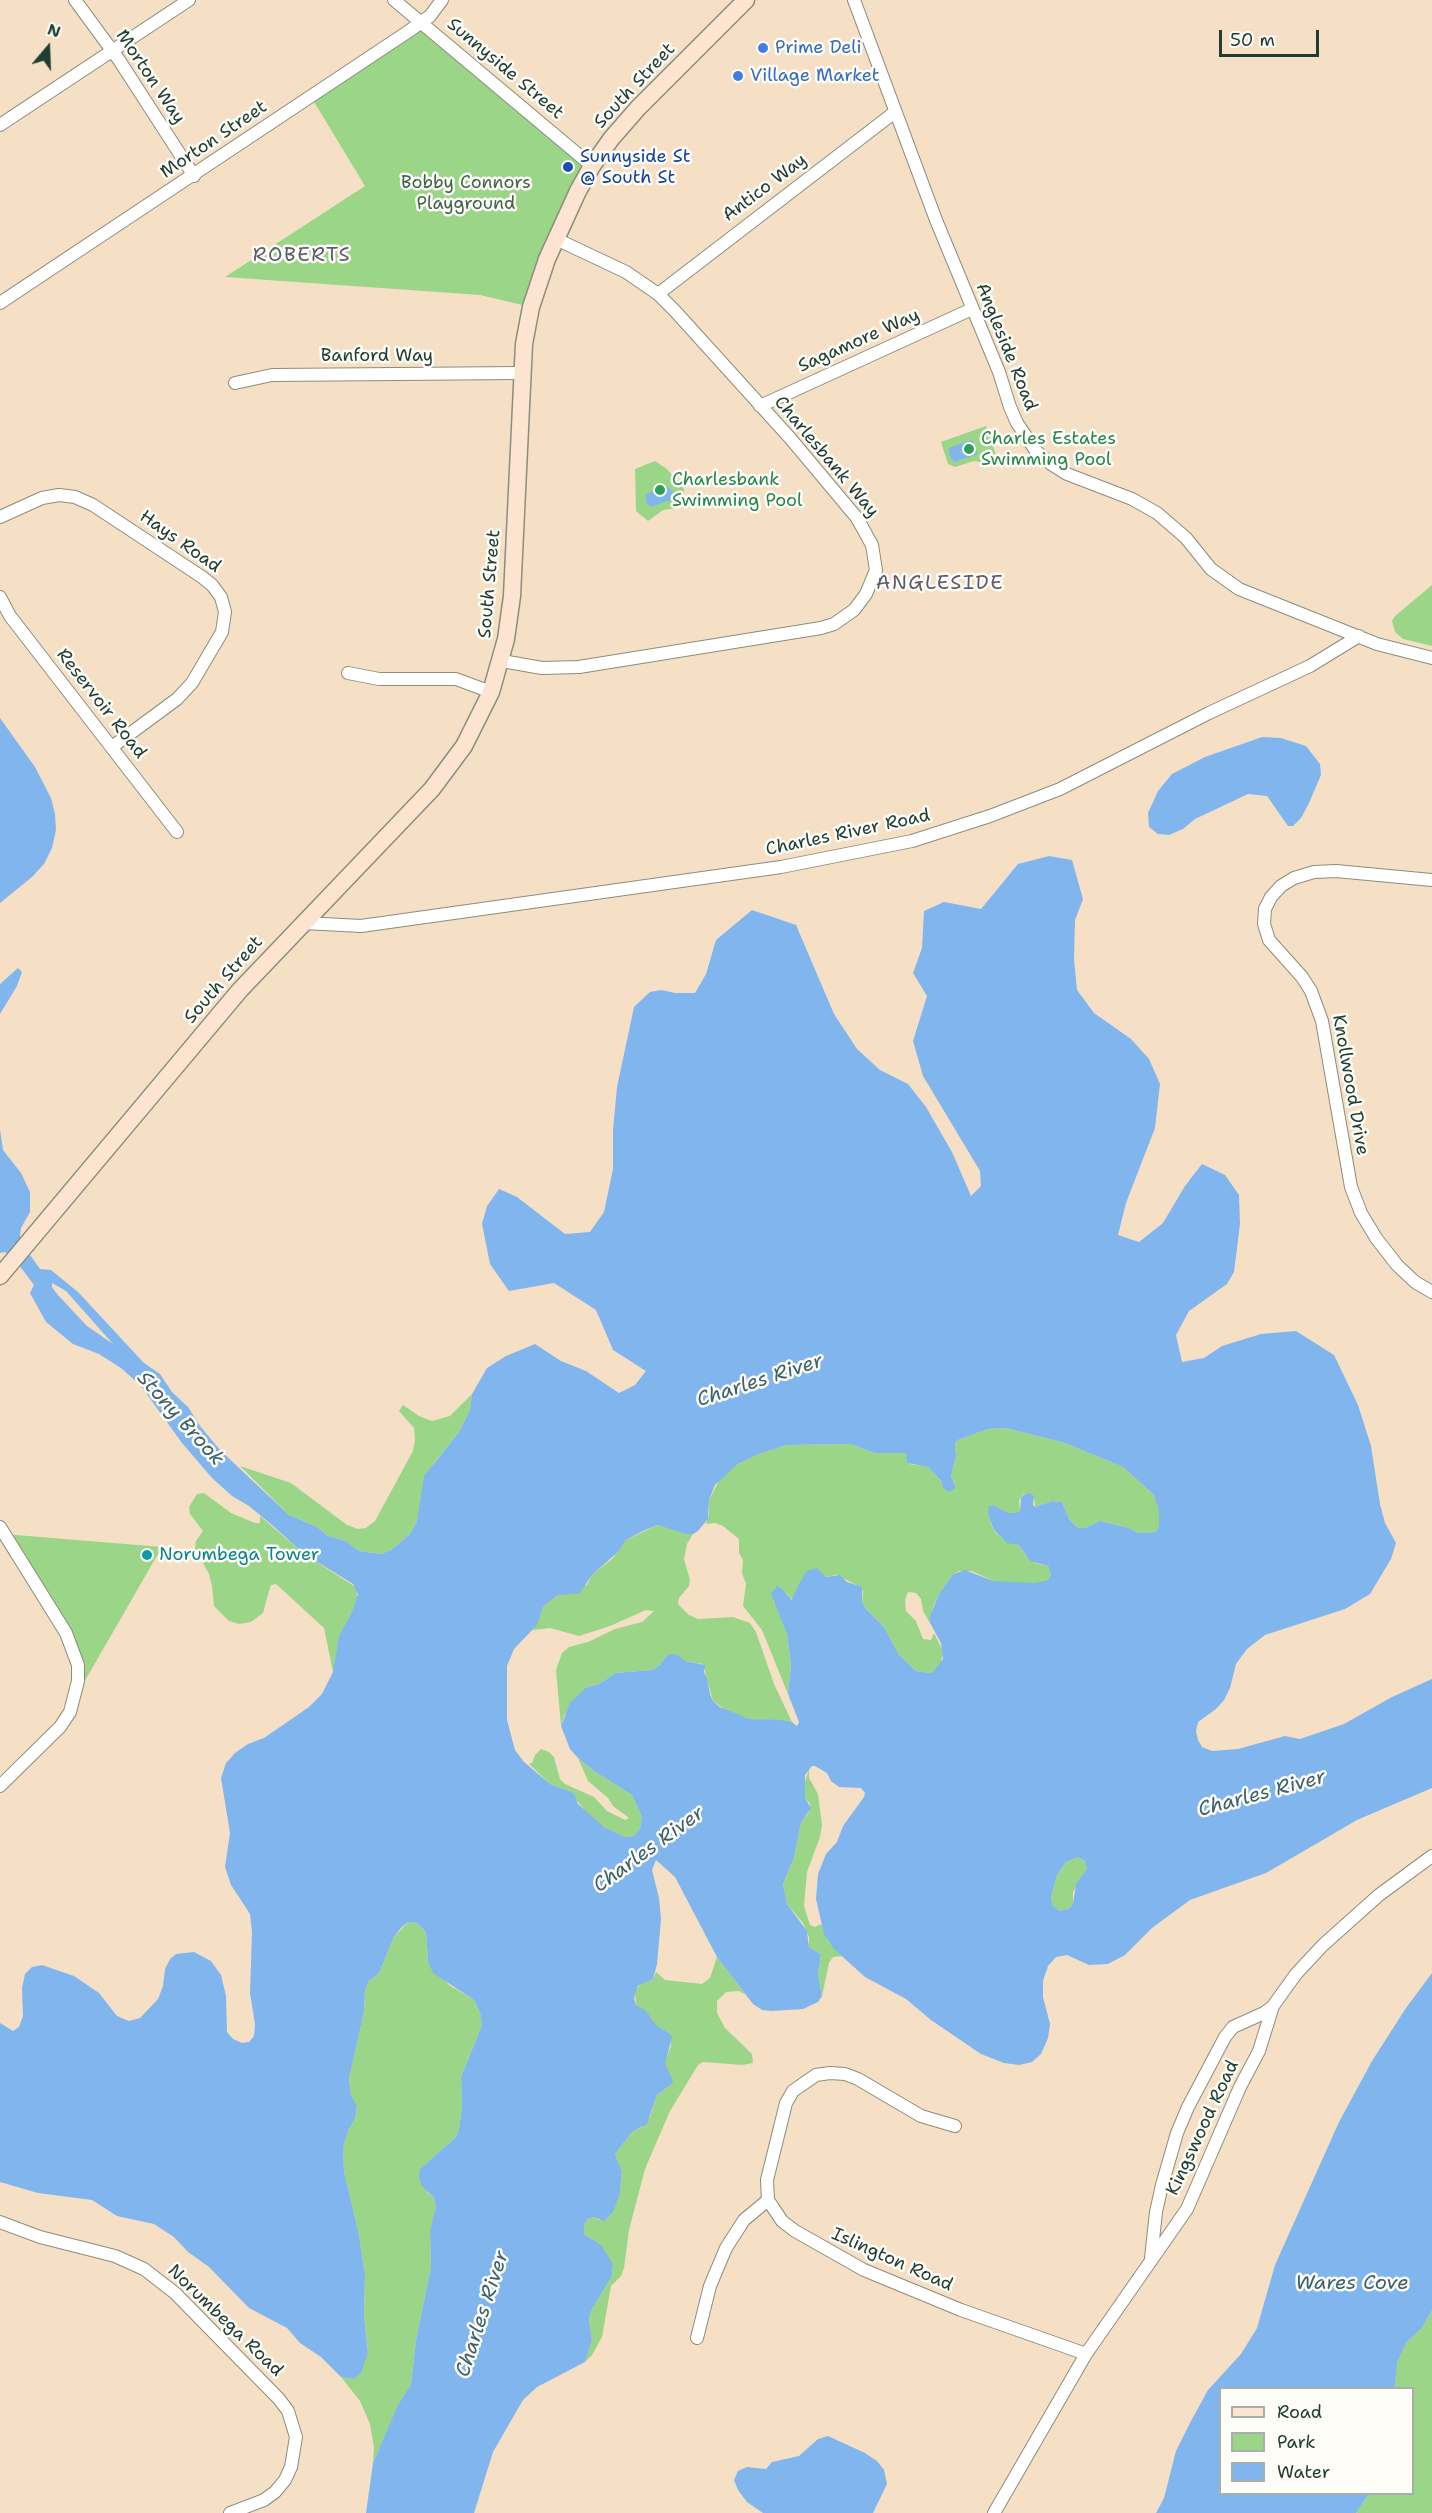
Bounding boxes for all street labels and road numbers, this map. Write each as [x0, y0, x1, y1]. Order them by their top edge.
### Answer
street label: Sunnyside Street [442, 14, 568, 124]
street label: Morton Way [111, 26, 189, 128]
street label: South Street [590, 39, 680, 133]
street label: Morton Street [157, 96, 271, 184]
street label: Antico Way [719, 149, 811, 227]
street label: Angleside Road [970, 280, 1042, 414]
street label: Sagamore Way [795, 305, 923, 377]
street label: Banford Way [321, 345, 433, 367]
street label: Charlesbank Way [769, 392, 883, 522]
street label: Hays Road [135, 506, 225, 578]
street label: South Street [474, 529, 506, 639]
street label: Reservoir Road [51, 645, 151, 763]
street label: Charles River Road [764, 805, 932, 861]
street label: South Street [180, 932, 268, 1028]
street label: Knollwood Drive [1327, 1013, 1373, 1157]
street label: Kingswood Road [1162, 2057, 1244, 2199]
street label: Islington Road [828, 2224, 956, 2296]
street label: Norumbega Road [163, 2260, 287, 2382]

